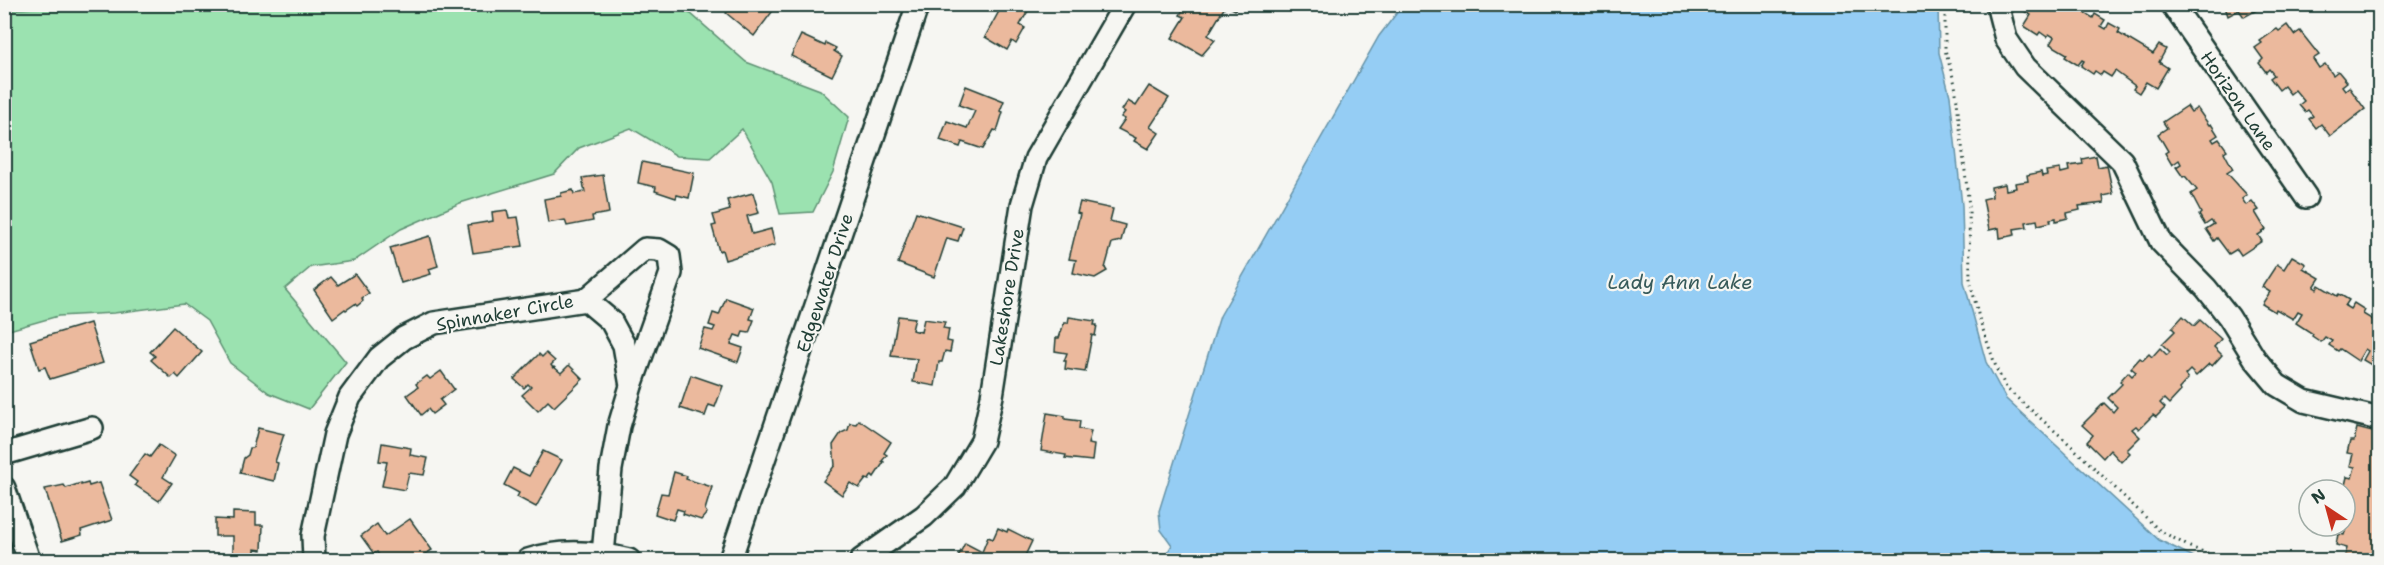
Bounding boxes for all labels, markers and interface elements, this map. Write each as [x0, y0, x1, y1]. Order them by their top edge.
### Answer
street label: Horizon Lane [2195, 46, 2281, 156]
street label: Edgewater Drive [791, 210, 859, 356]
street label: Lakeshore Drive [984, 227, 1030, 367]
water label: Lady Ann Lake [1607, 269, 1753, 295]
street label: Spinnaker Circle [434, 289, 576, 337]
north arrow [2297, 478, 2357, 538]
text: N [2307, 484, 2330, 508]

